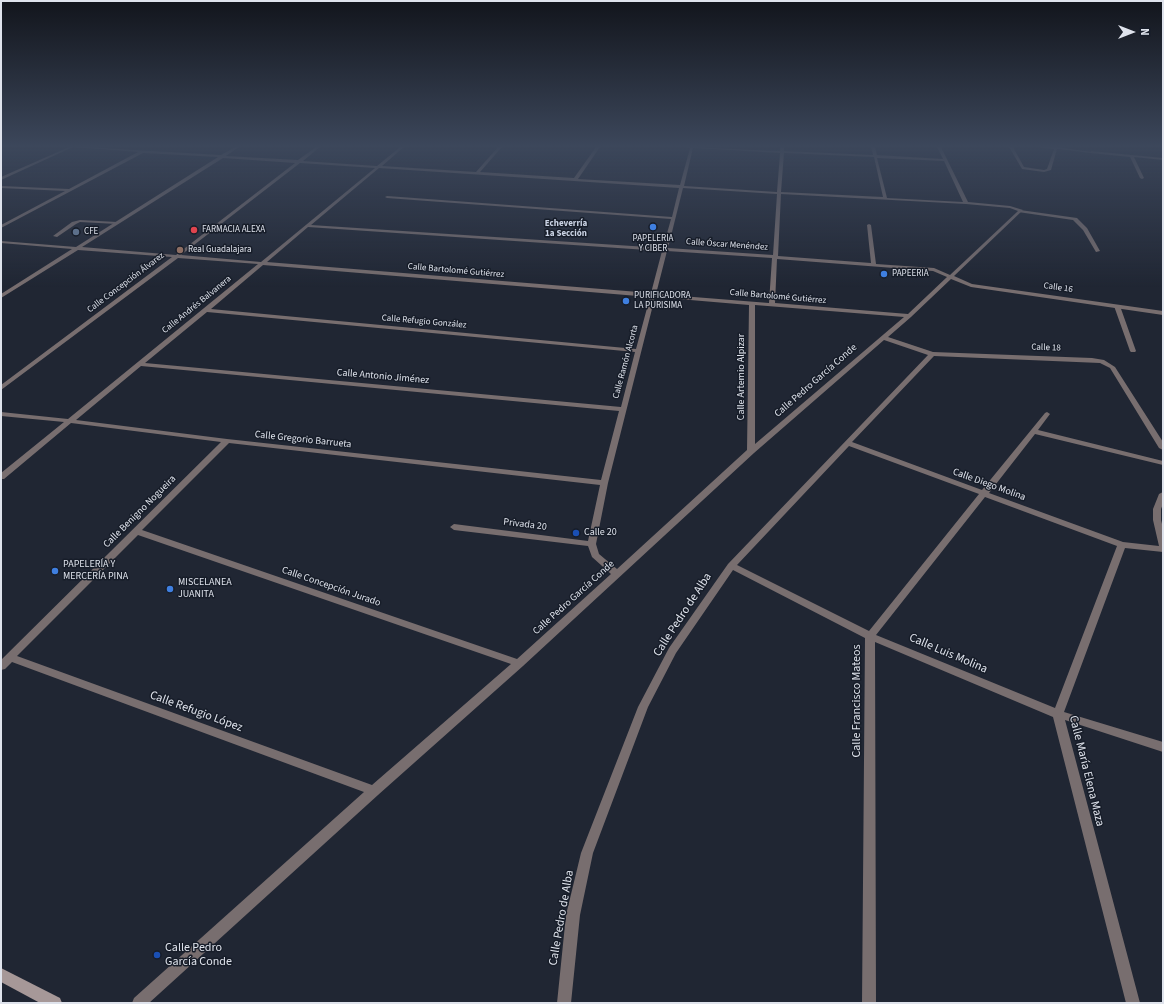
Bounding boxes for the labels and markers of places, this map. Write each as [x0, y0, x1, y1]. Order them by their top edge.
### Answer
marker: PAPELERIA Y CIBER [648, 222, 658, 232]
marker: FARMACIA ALEXA [189, 225, 199, 235]
place label: FARMACIA ALEXA [202, 225, 265, 235]
marker: CFE [71, 227, 81, 237]
place label: CFE [84, 227, 98, 237]
place label: PAPELERIA Y CIBER [633, 234, 673, 255]
marker: Real Guadalajara [175, 245, 185, 255]
place label: Real Guadalajara [188, 245, 252, 255]
marker: PAPEERIA [879, 269, 889, 279]
place label: PAPEERIA [892, 269, 929, 279]
place label: PURIFICADORA LA PURISIMA [634, 291, 691, 312]
marker: PURIFICADORA LA PURISIMA [621, 296, 631, 306]
place label: Calle 20 [584, 527, 617, 539]
marker: Calle 20 [571, 528, 581, 538]
place label: PAPELERÍA Y MERCERÍA PINA [63, 559, 128, 582]
marker: PAPELERÍA Y MERCERÍA PINA [50, 566, 60, 576]
place label: MISCELANEA JUANITA [178, 577, 232, 600]
marker: MISCELANEA JUANITA [165, 584, 175, 594]
place label: Calle Pedro García Conde [165, 941, 232, 969]
marker: Calle Pedro García Conde [152, 950, 162, 960]

